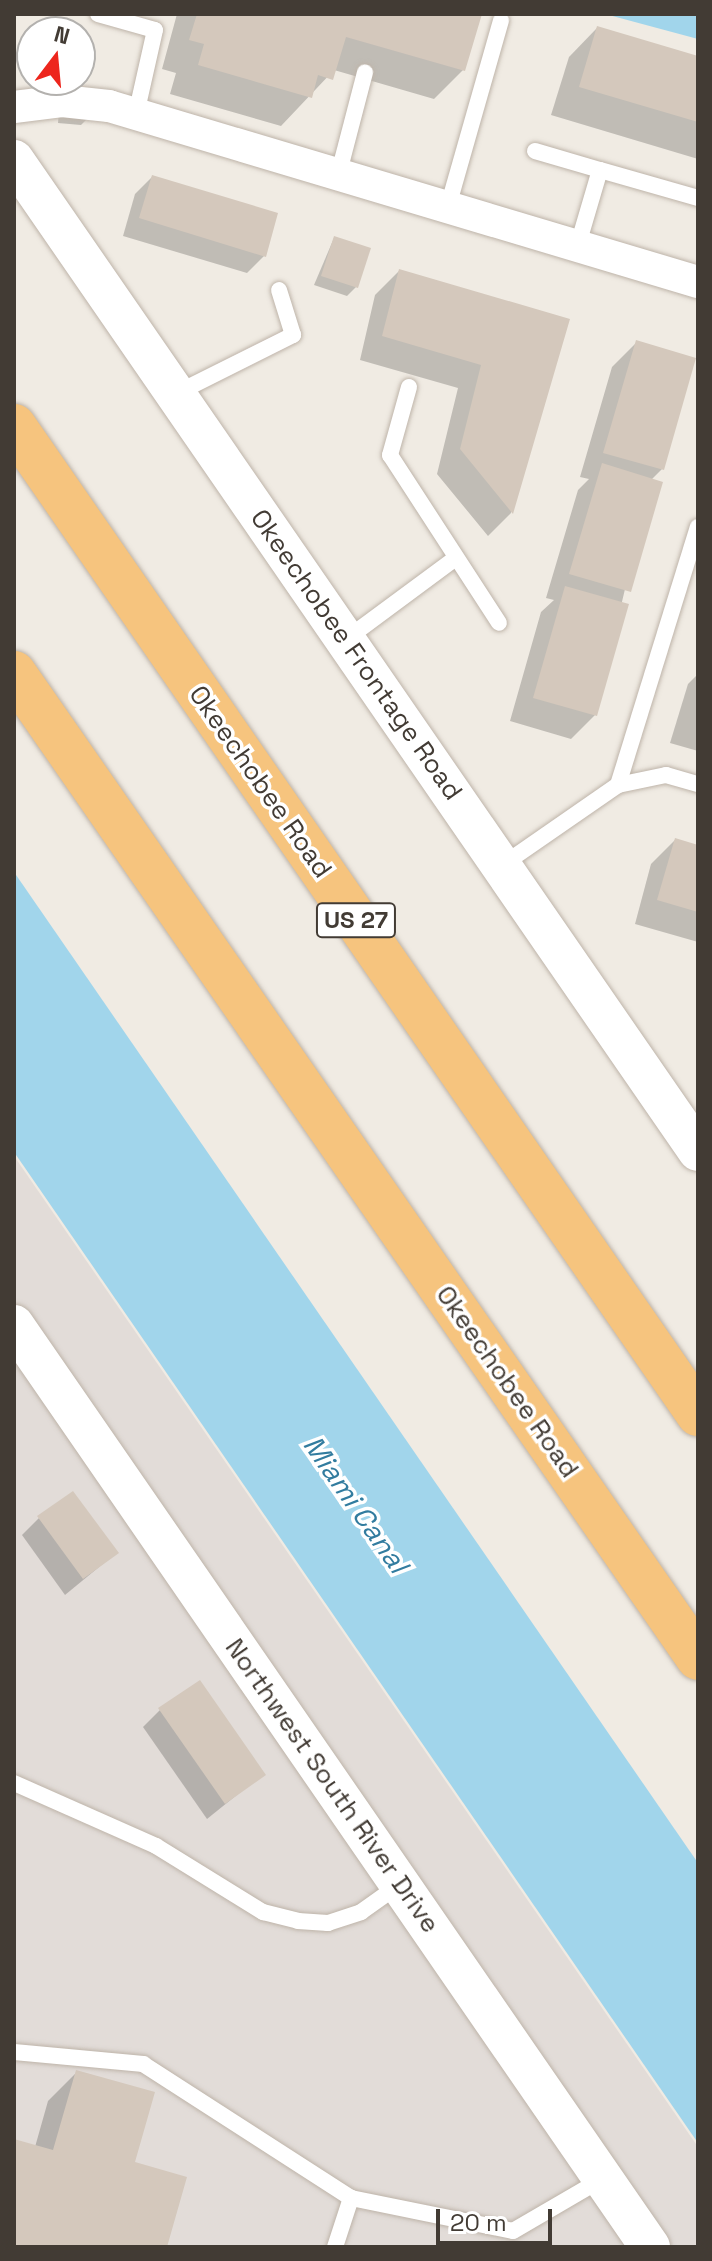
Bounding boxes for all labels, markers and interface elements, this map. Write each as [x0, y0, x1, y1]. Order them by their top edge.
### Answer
north arrow [16, 16, 96, 96]
text: N [51, 19, 73, 50]
street label: Okeechobee Frontage Road [244, 504, 468, 806]
street label: Okeechobee Road [182, 680, 338, 884]
road number: US 27 [314, 900, 398, 940]
street label: Okeechobee Road [429, 1280, 585, 1484]
water label: Miami Canal [296, 1429, 416, 1579]
street label: Northwest South River Drive [218, 1633, 446, 1939]
scale bar [440, 2193, 556, 2243]
text: 20 m [450, 2207, 507, 2238]

